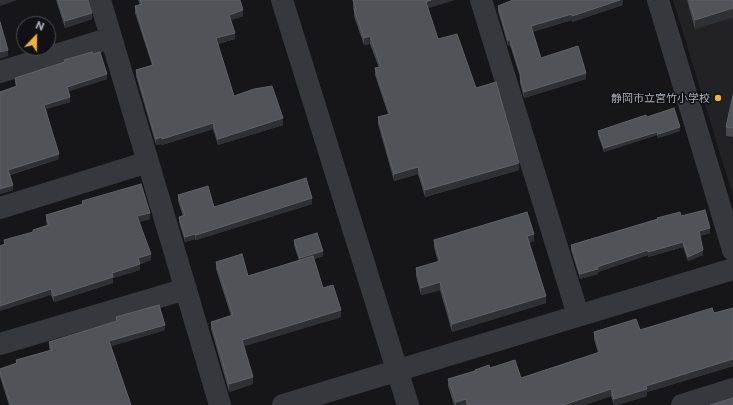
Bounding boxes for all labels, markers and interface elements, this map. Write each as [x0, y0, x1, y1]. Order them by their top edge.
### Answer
north arrow [16, 16, 56, 56]
text: N [34, 18, 47, 33]
place label: 静岡市立宮竹小学校 [611, 91, 710, 105]
marker: 静岡市立宮竹小学校 [713, 93, 723, 103]

